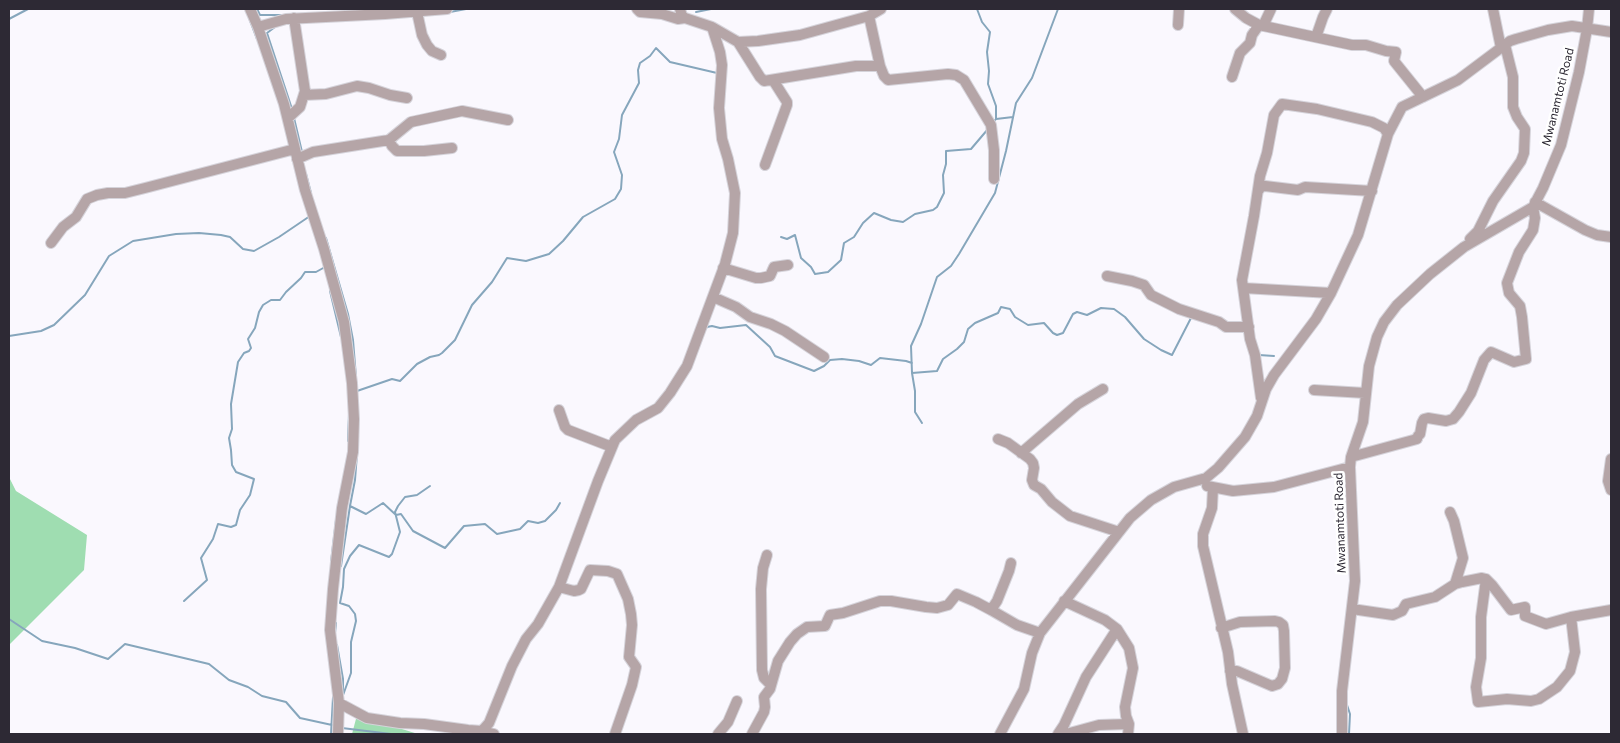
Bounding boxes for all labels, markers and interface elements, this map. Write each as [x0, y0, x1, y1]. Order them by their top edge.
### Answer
street label: Mwanamtoti Road [1539, 46, 1577, 148]
street label: Mwanamtoti Road [1331, 472, 1349, 574]

